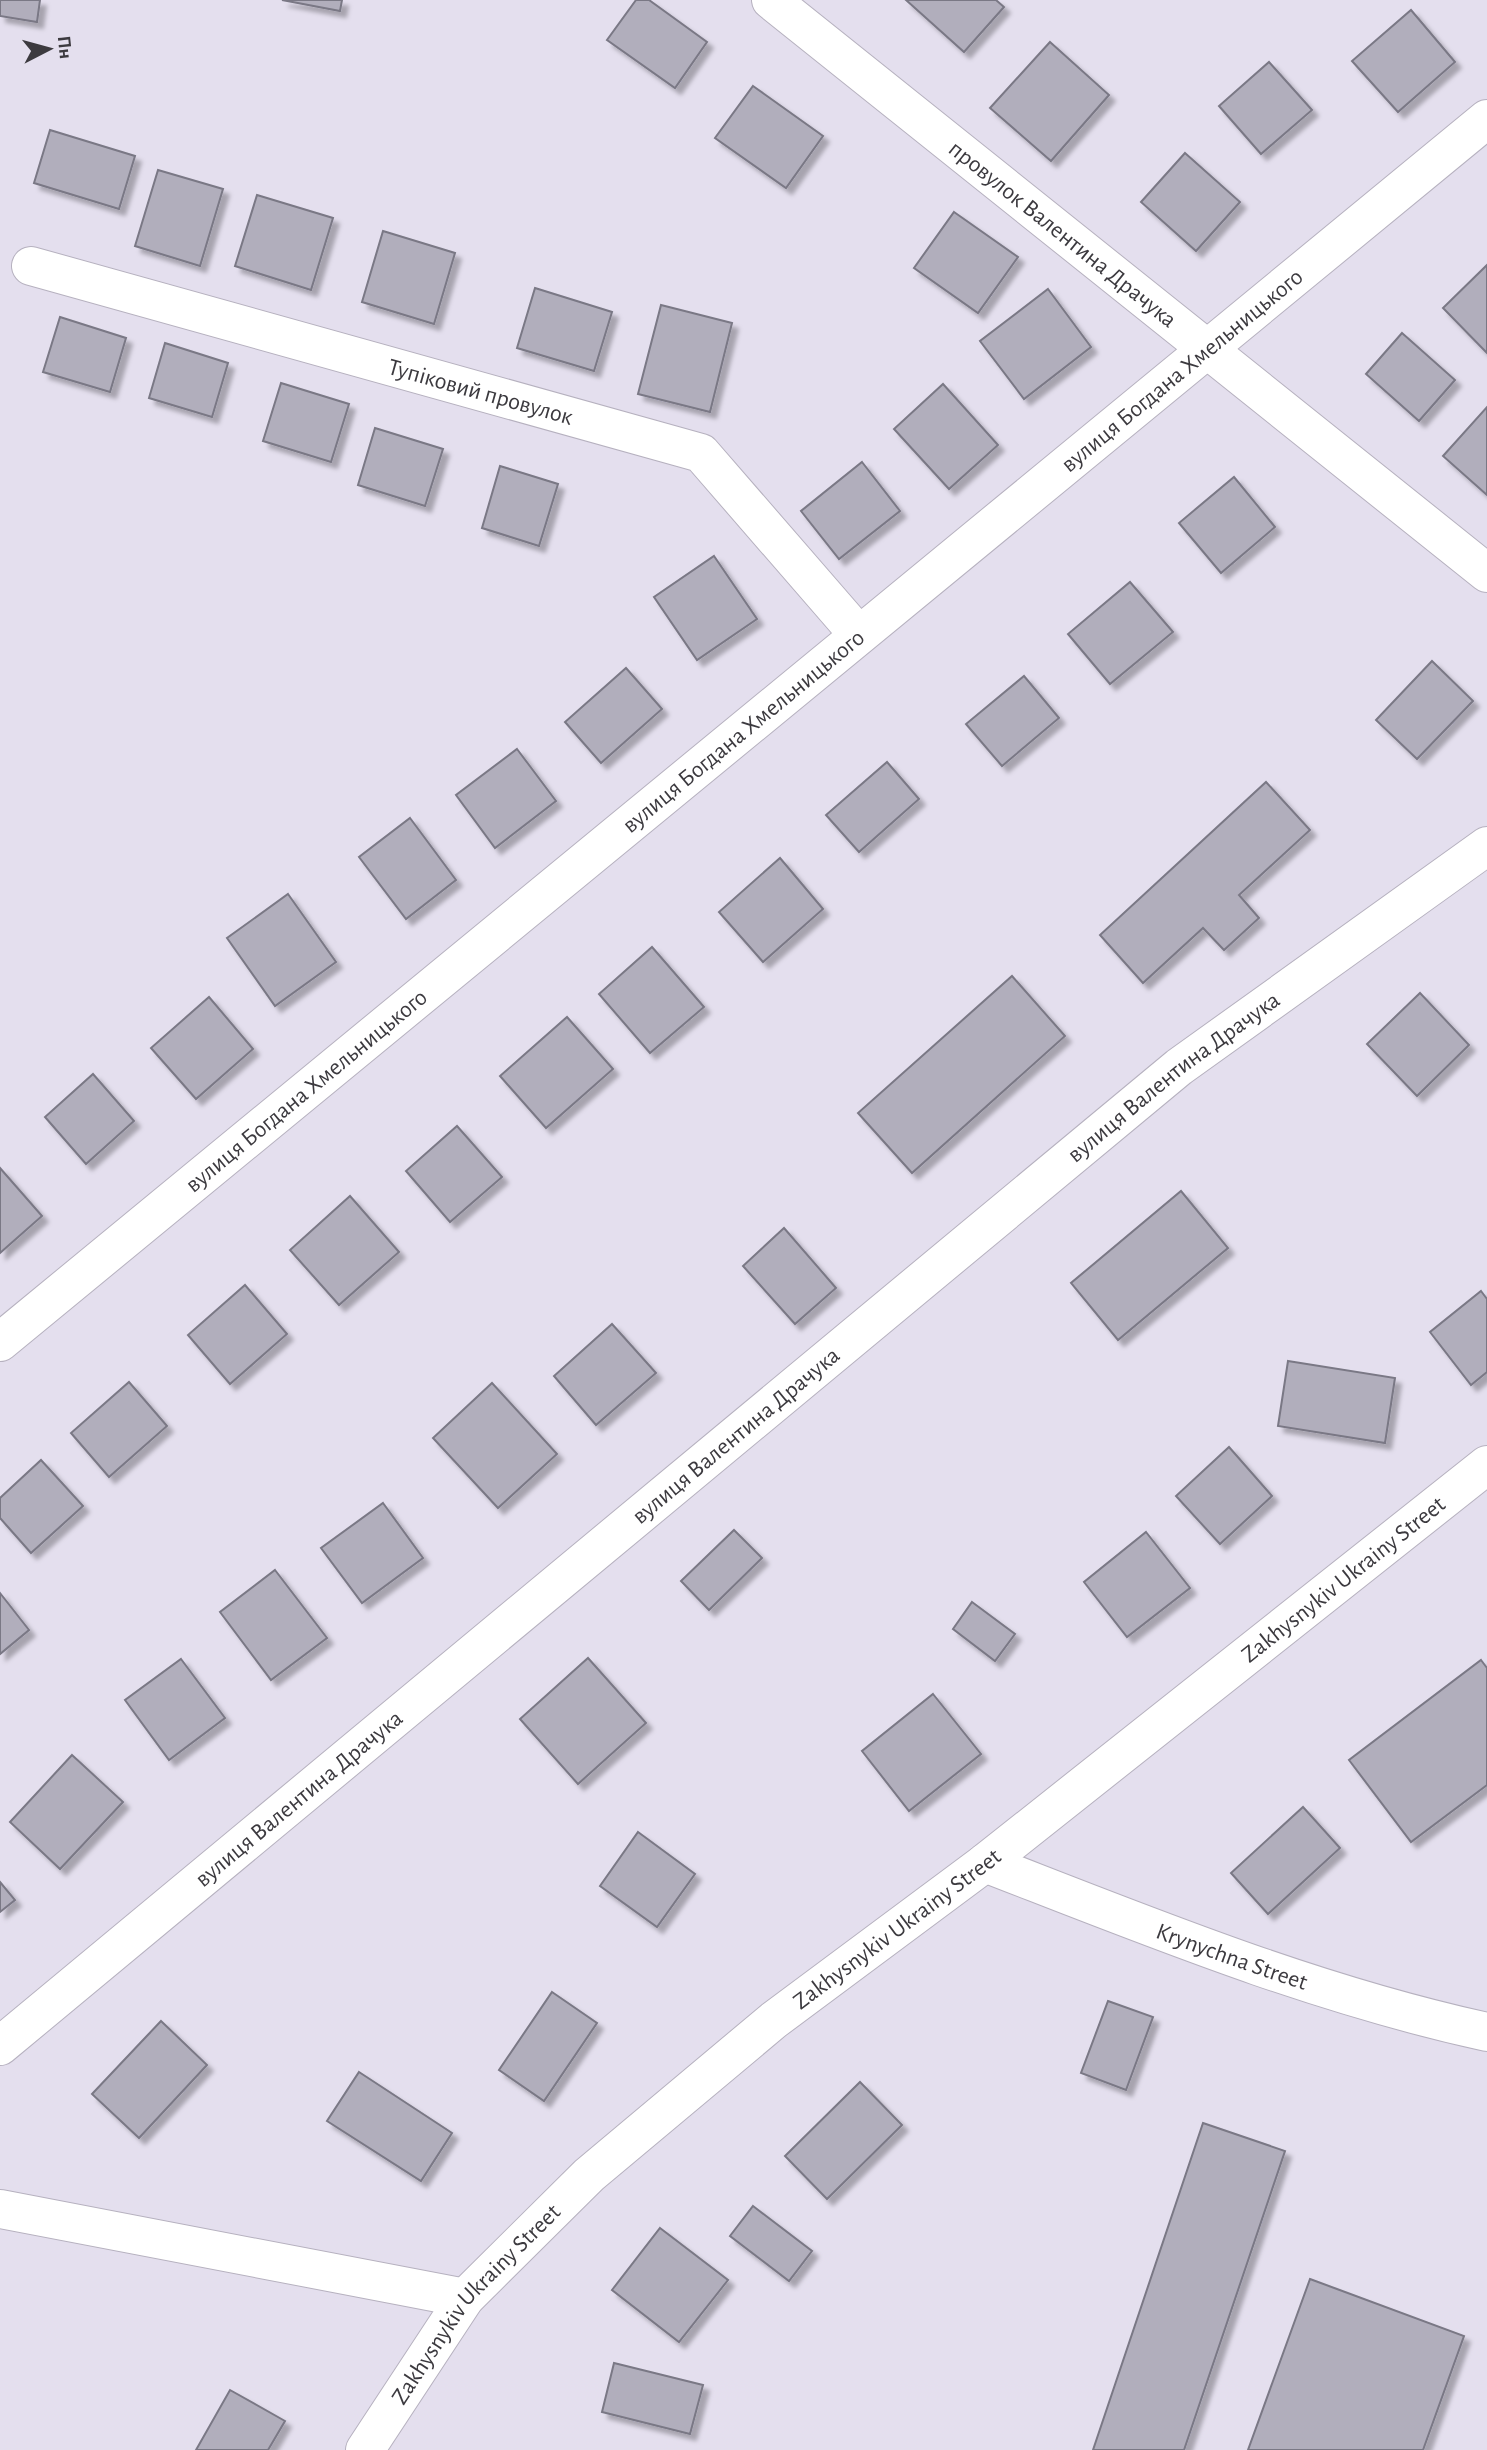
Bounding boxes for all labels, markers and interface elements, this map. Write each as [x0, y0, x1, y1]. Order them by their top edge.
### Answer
north arrow [14, 14, 84, 84]
text: Пн [54, 35, 75, 60]
street label: провулок Валентина Драчука [944, 136, 1181, 333]
street label: вулиця Богдана Хмельницького [1057, 265, 1308, 477]
street label: Тупіковий провулок [386, 355, 576, 430]
street label: вулиця Богдана Хмельницького [618, 626, 869, 838]
street label: вулиця Богдана Хмельницького [181, 985, 432, 1197]
street label: вулиця Валентина Драчука [1063, 988, 1284, 1167]
street label: вулиця Валентина Драчука [628, 1343, 845, 1529]
street label: Zakhysnykiv Ukrainy Street [1238, 1492, 1450, 1668]
street label: вулиця Валентина Драчука [191, 1706, 408, 1892]
street label: Zakhysnykiv Ukrainy Street [789, 1844, 1006, 2014]
street label: Krynychna Street [1153, 1919, 1310, 1995]
street label: Zakhysnykiv Ukrainy Street [388, 2200, 565, 2409]

